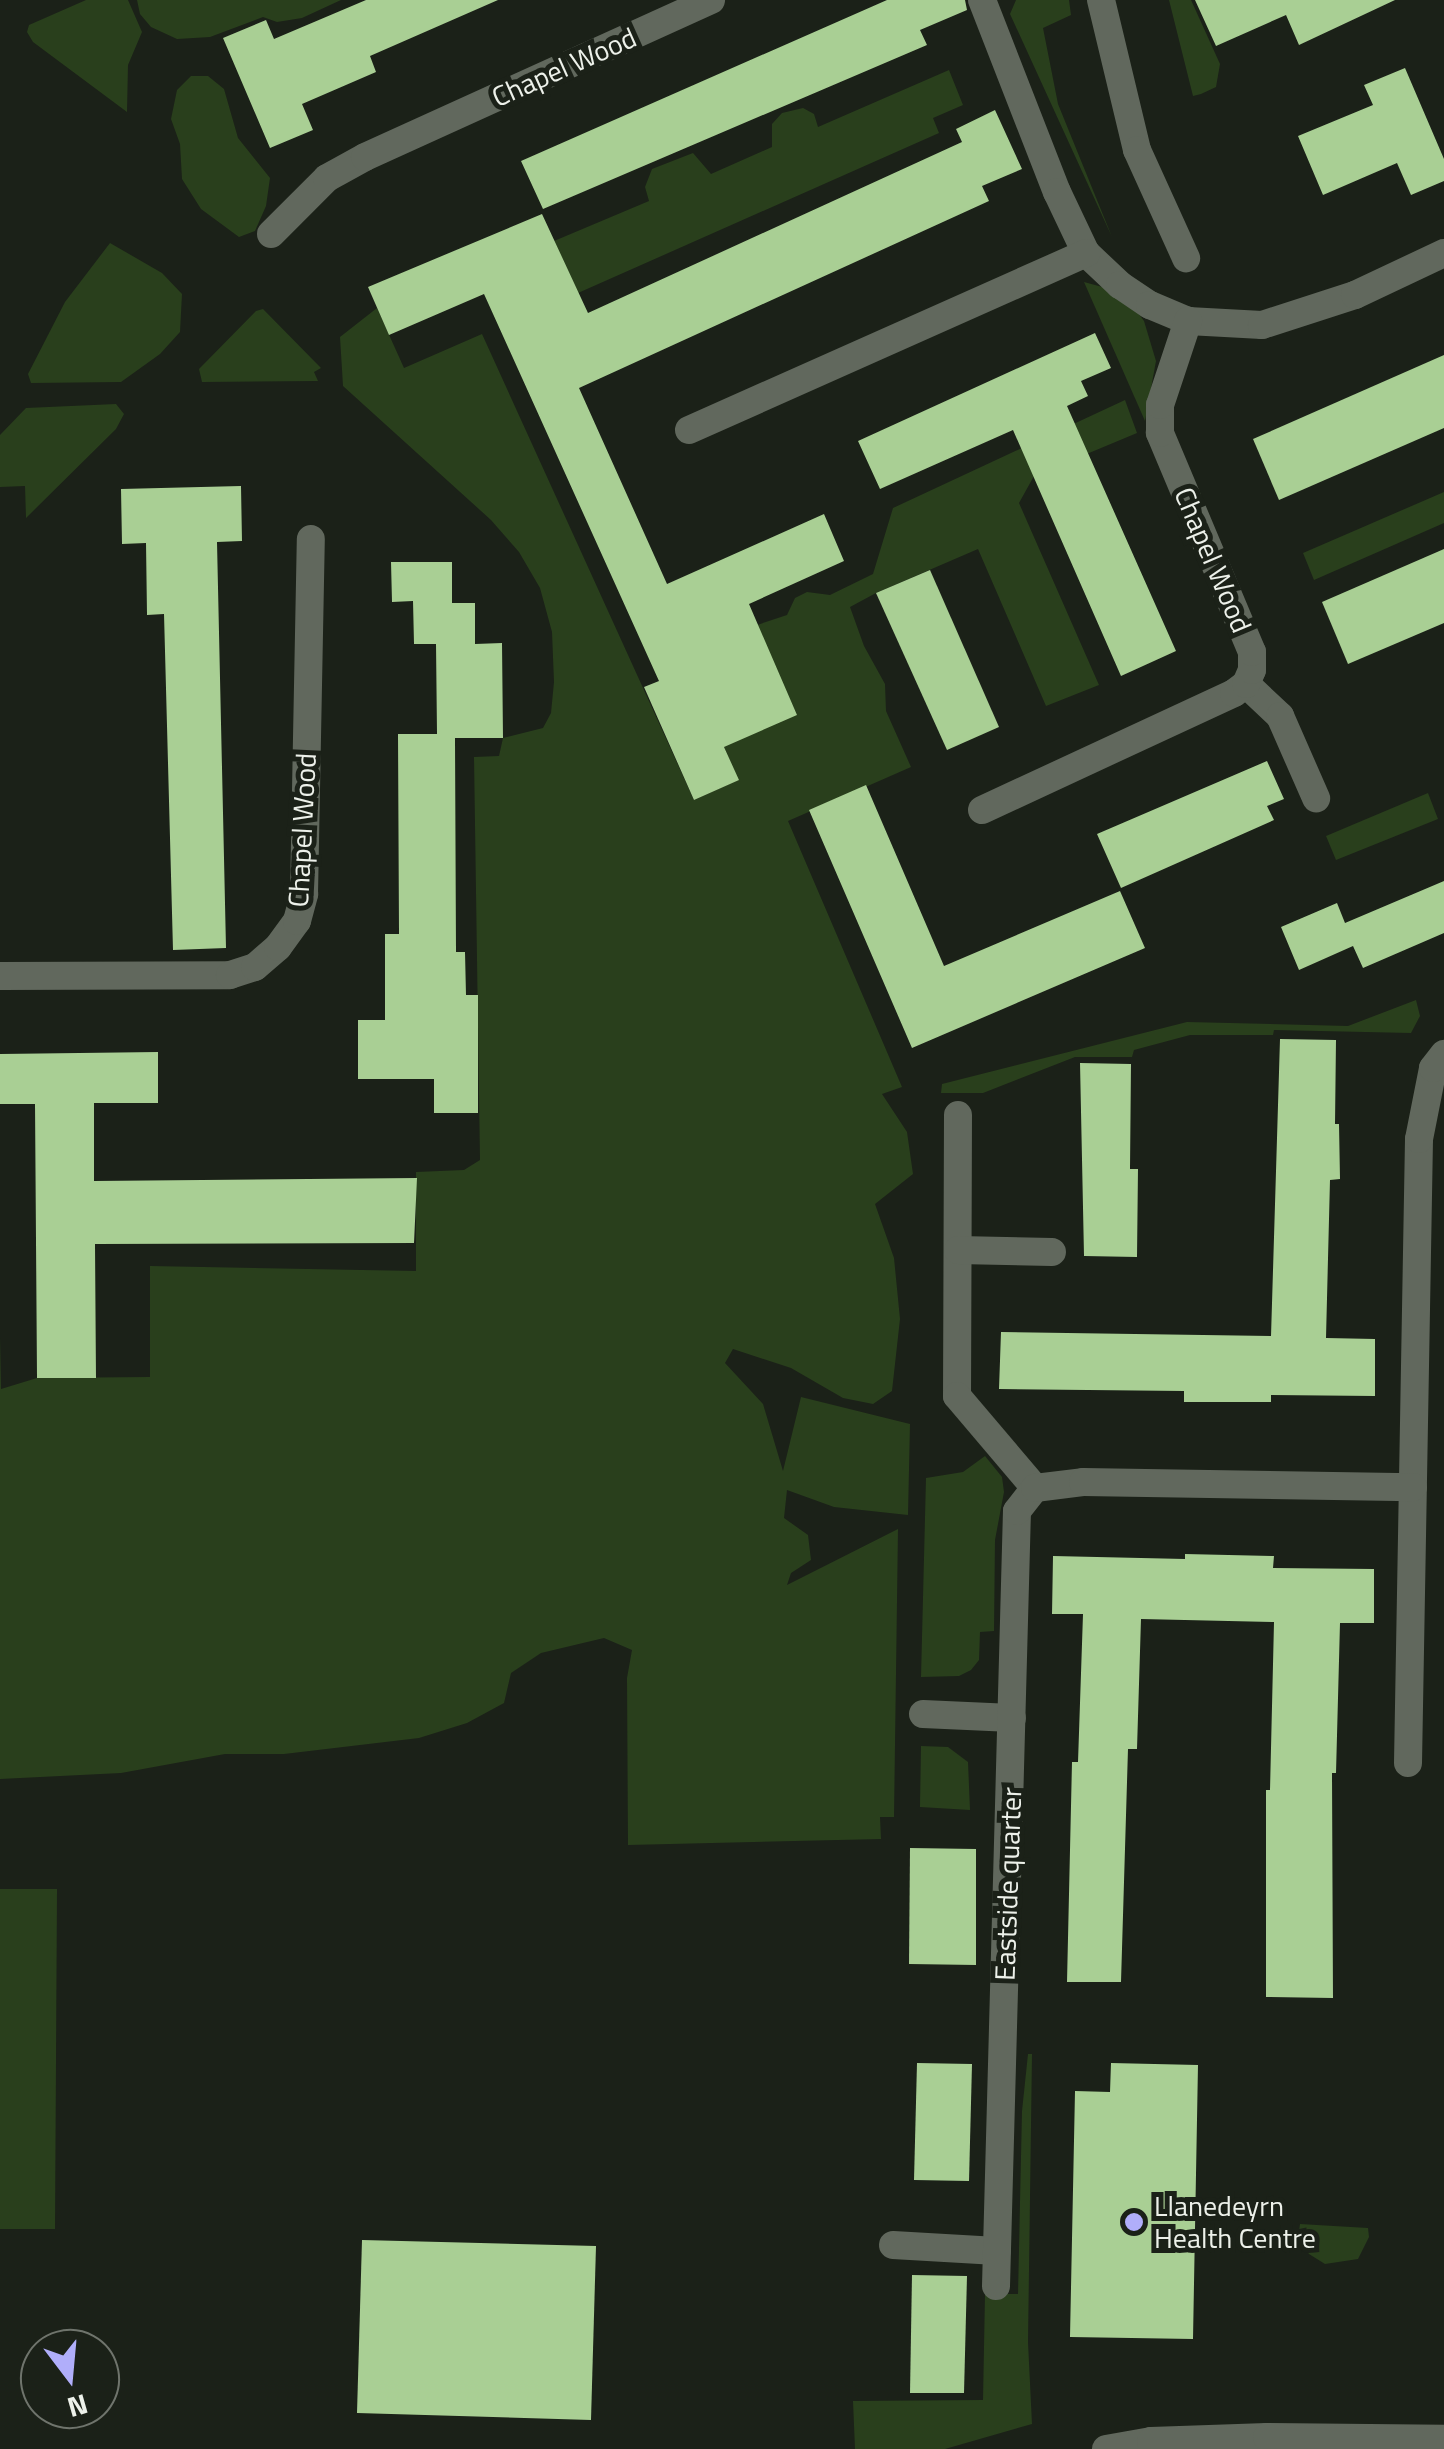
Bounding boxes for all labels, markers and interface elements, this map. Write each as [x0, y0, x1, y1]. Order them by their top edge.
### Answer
street label: Chapel Wood [487, 20, 641, 114]
street label: Chapel Wood [1167, 482, 1259, 638]
street label: Chapel Wood [281, 752, 323, 908]
street label: Eastside quarter [988, 1787, 1028, 1981]
place label: Llanedeyrn Health Centre [1154, 2189, 1316, 2255]
marker: Llanedeyrn Health Centre [1123, 2211, 1145, 2233]
north arrow [20, 2329, 120, 2429]
text: N [63, 2383, 93, 2430]

